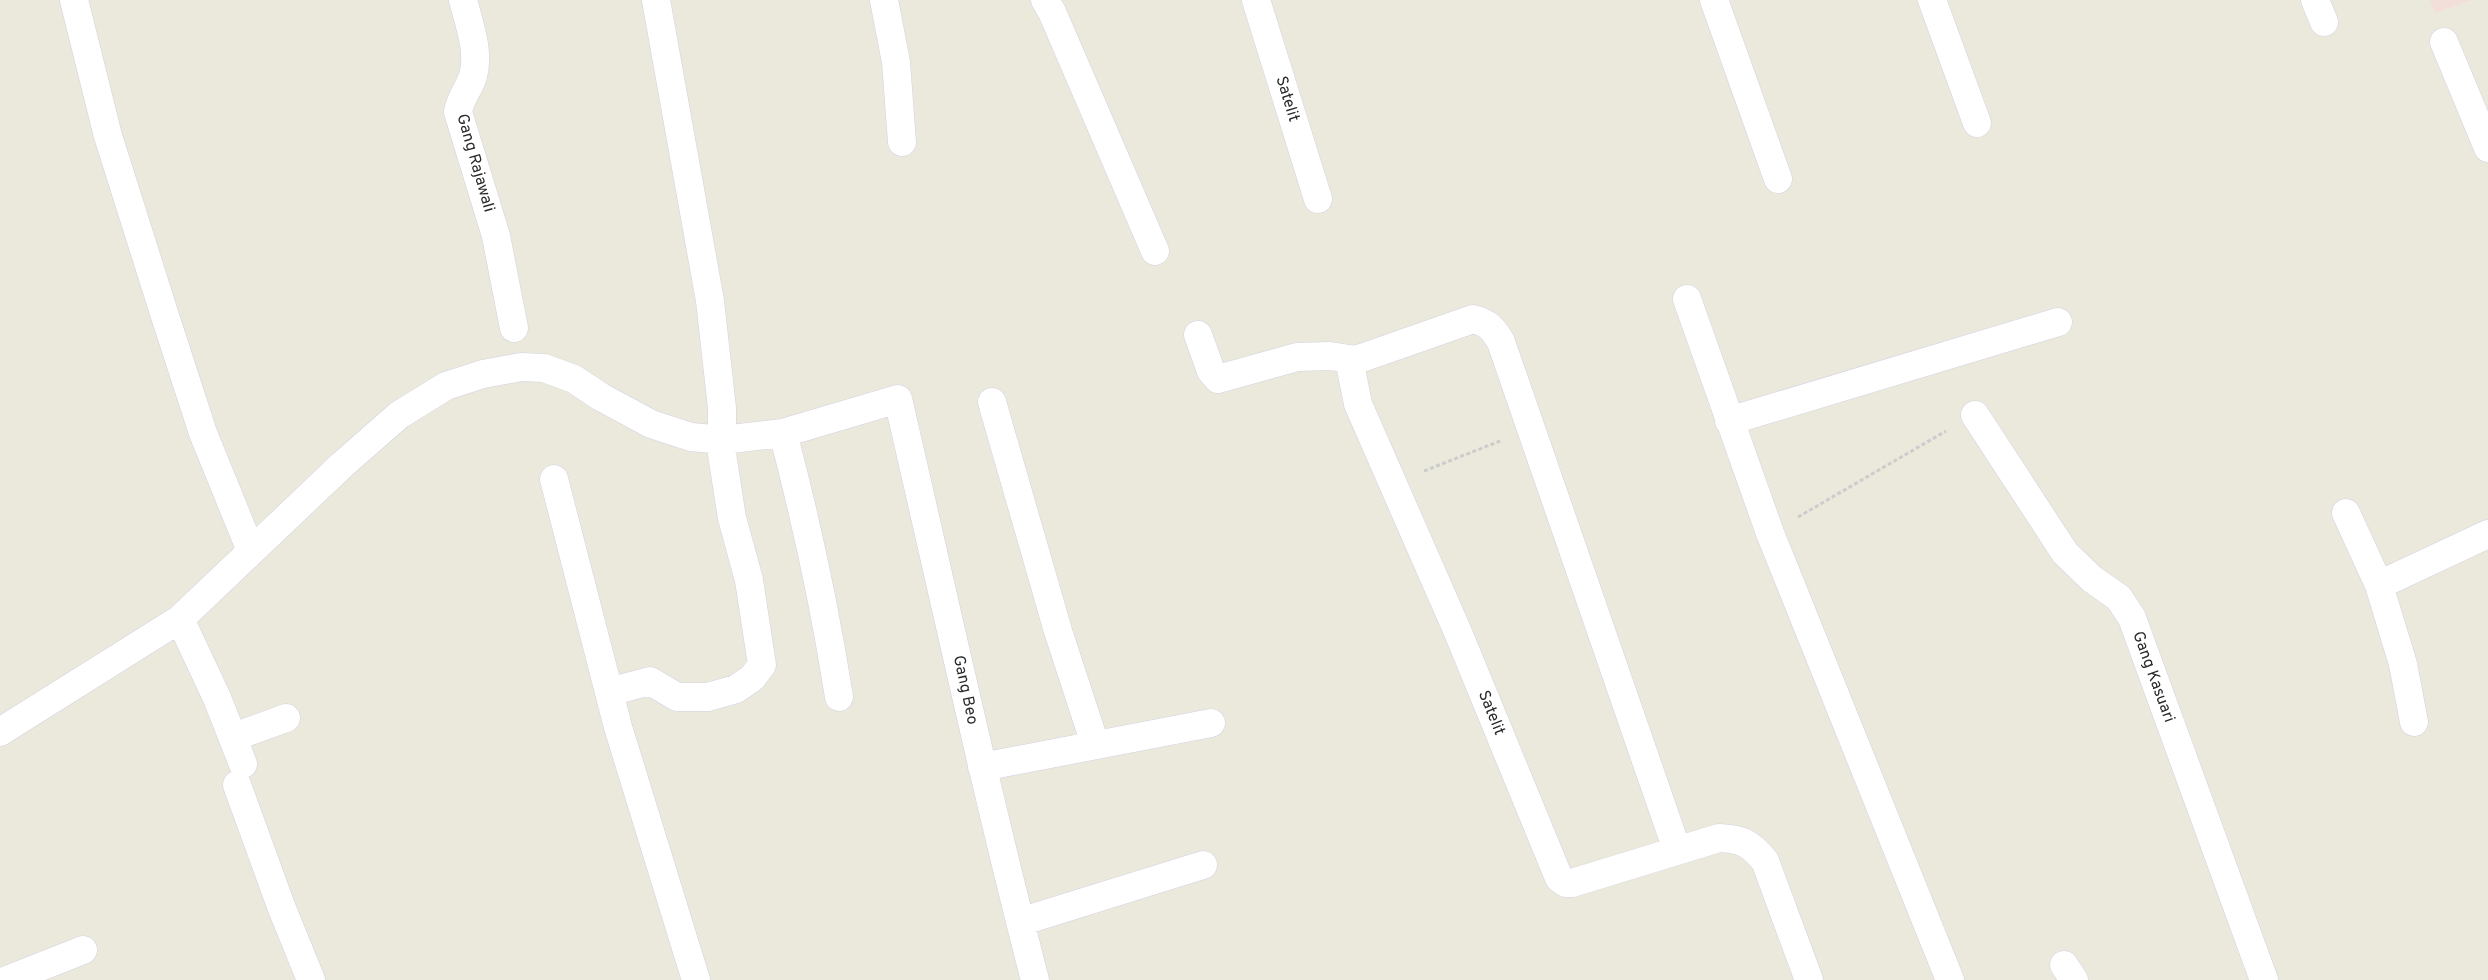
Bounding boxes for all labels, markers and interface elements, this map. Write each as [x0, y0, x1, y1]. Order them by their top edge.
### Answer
street label: Satelit [1271, 74, 1303, 124]
street label: Gang Rajawali [451, 112, 499, 214]
street label: Gang Kasuari [2127, 629, 2179, 725]
street label: Gang Beo [948, 654, 982, 726]
street label: Satelit [1473, 688, 1509, 738]

